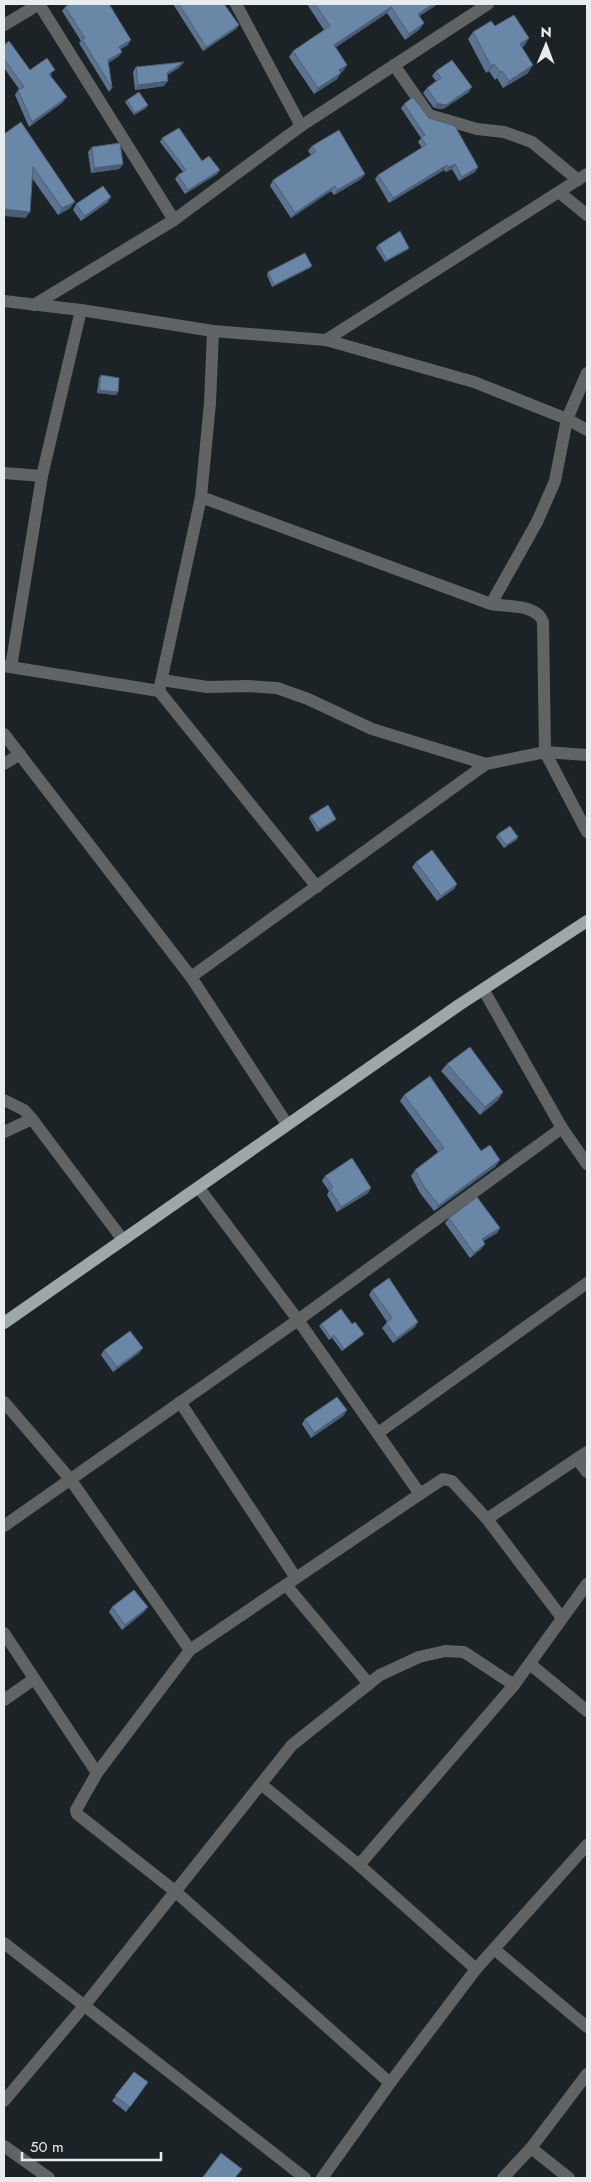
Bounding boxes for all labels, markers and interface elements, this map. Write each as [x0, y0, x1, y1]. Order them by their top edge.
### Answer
north arrow [521, 20, 571, 70]
text: N [540, 22, 552, 42]
scale bar [22, 2130, 161, 2162]
text: 50 m [30, 2136, 64, 2158]

